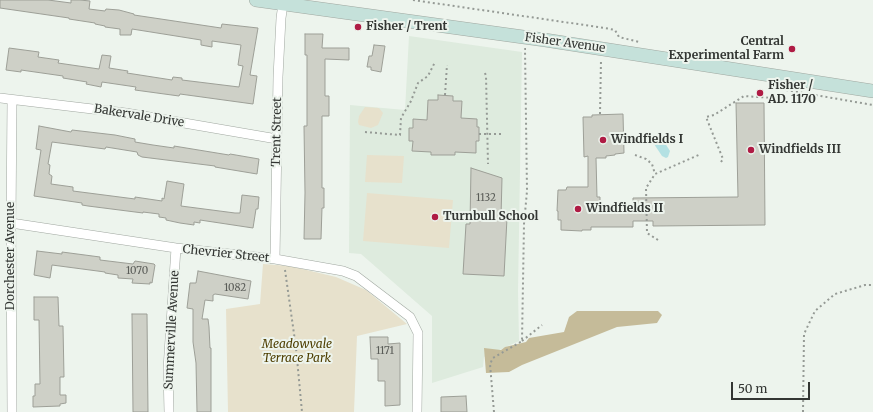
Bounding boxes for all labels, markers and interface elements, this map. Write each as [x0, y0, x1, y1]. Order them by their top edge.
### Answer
place label: Fisher / Trent [366, 20, 447, 34]
marker: Fisher / Trent [353, 22, 363, 32]
street label: Fisher Avenue [524, 30, 606, 56]
place label: Central Experimental Farm [669, 35, 784, 63]
marker: Central Experimental Farm [787, 44, 797, 54]
place label: Fisher / AD. 1170 [768, 79, 816, 107]
marker: Fisher / AD. 1170 [755, 88, 765, 98]
street label: Trent Street [269, 97, 285, 167]
street label: Bakervale Drive [93, 102, 185, 130]
place label: Windfields I [611, 133, 683, 147]
marker: Windfields I [598, 135, 608, 145]
place label: Windfields III [759, 143, 841, 157]
marker: Windfields III [746, 145, 756, 155]
house number: 1132 [476, 192, 496, 204]
street label: Dorchester Avenue [4, 202, 18, 310]
place label: Windfields II [586, 202, 663, 216]
marker: Windfields II [573, 204, 583, 214]
place label: Turnbull School [443, 210, 538, 224]
marker: Turnbull School [430, 212, 440, 222]
street label: Chevrier Street [182, 242, 270, 266]
house number: 1070 [126, 265, 148, 277]
street label: Summerville Avenue [162, 270, 182, 390]
house number: 1082 [224, 282, 246, 294]
park label: Meadowvale Terrace Park [262, 338, 332, 366]
house number: 1171 [376, 345, 394, 357]
scale bar [733, 374, 812, 400]
text: 50 m [738, 381, 767, 396]

